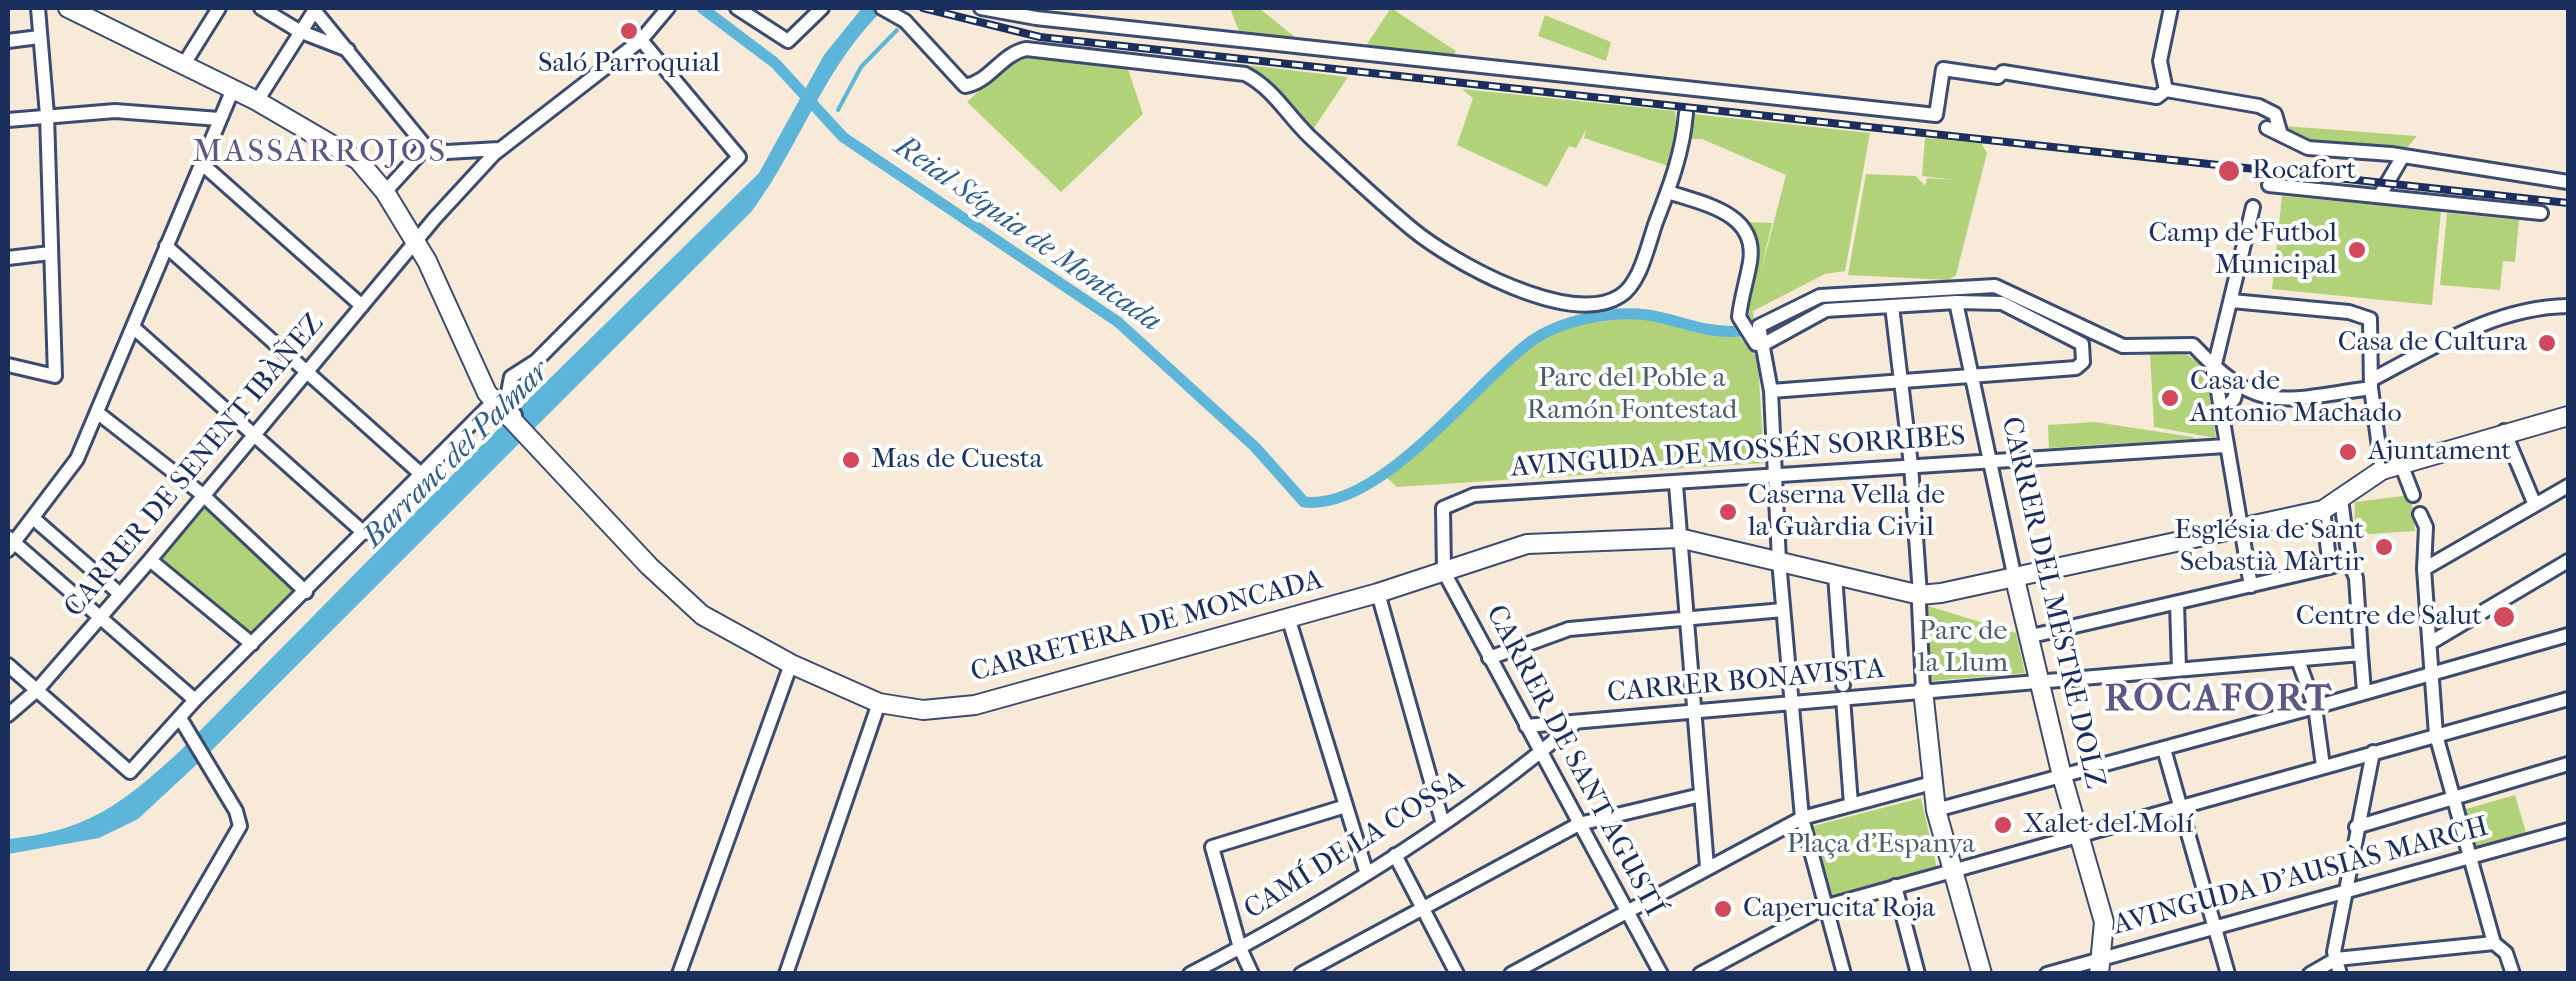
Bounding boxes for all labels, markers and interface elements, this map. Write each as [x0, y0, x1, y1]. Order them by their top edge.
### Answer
marker: Saló Parroquial [618, 20, 640, 42]
place label: Saló Parroquial [538, 47, 720, 81]
water label: Reial Séquia de Montcada [887, 129, 1167, 341]
district label: MASSARROJOS [192, 134, 448, 172]
place label: Rocafort [2252, 154, 2356, 188]
marker: Rocafort [2216, 158, 2242, 184]
place label: Camp de Futbol Municipal [2148, 217, 2337, 283]
marker: Camp de Futbol Municipal [2346, 239, 2368, 261]
street label: CARRER DE SENENT IBÀÑEZ [58, 307, 332, 625]
place label: Casa de Cultura [2338, 326, 2527, 360]
marker: Casa de Cultura [2536, 332, 2558, 354]
water label: Barranc del Palmar [356, 354, 558, 556]
park label: Parc del Poble a Ramón Fontestad [1527, 362, 1737, 428]
place label: Casa de Antonio Machado [2190, 365, 2402, 431]
marker: Casa de Antonio Machado [2159, 387, 2181, 409]
street label: CARRER DEL MESTRE DOLZ [1993, 414, 2111, 792]
street label: AVINGUDA DE MOSSÉN SORRIBES [1510, 420, 1966, 486]
place label: Ajuntament [2368, 435, 2511, 469]
marker: Ajuntament [2337, 441, 2359, 463]
place label: Mas de Cuesta [871, 443, 1043, 477]
marker: Mas de Cuesta [840, 449, 862, 471]
place label: Caserna Vella de la Guàrdia Civil [1748, 479, 1945, 545]
marker: Caserna Vella de la Guàrdia Civil [1717, 501, 1739, 523]
place label: Església de Sant Sebastià Màrtir [2174, 514, 2364, 580]
marker: Església de Sant Sebastià Màrtir [2373, 536, 2395, 558]
street label: CARRETERA DE MONCADA [967, 564, 1327, 690]
street label: CARRER DE SANT AGUSTÍ [1478, 600, 1670, 922]
place label: Centre de Salut [2296, 600, 2482, 634]
marker: Centre de Salut [2491, 604, 2517, 630]
park label: Parc de la Llum [1918, 615, 2008, 681]
street label: CARRER BONAVISTA [1606, 653, 1886, 711]
district label: ROCAFORT [2105, 678, 2333, 724]
street label: CAMÍ DE LA COSSA [1239, 765, 1471, 927]
place label: Xalet del Molí [2023, 808, 2193, 842]
street label: AVINGUDA D'AUSIÀS MARCH [2110, 811, 2492, 943]
marker: Xalet del Molí [1992, 814, 2014, 836]
park label: Plaça d'Espanya [1787, 828, 1975, 862]
place label: Caperucita Roja [1743, 892, 1935, 926]
marker: Caperucita Roja [1712, 898, 1734, 920]

